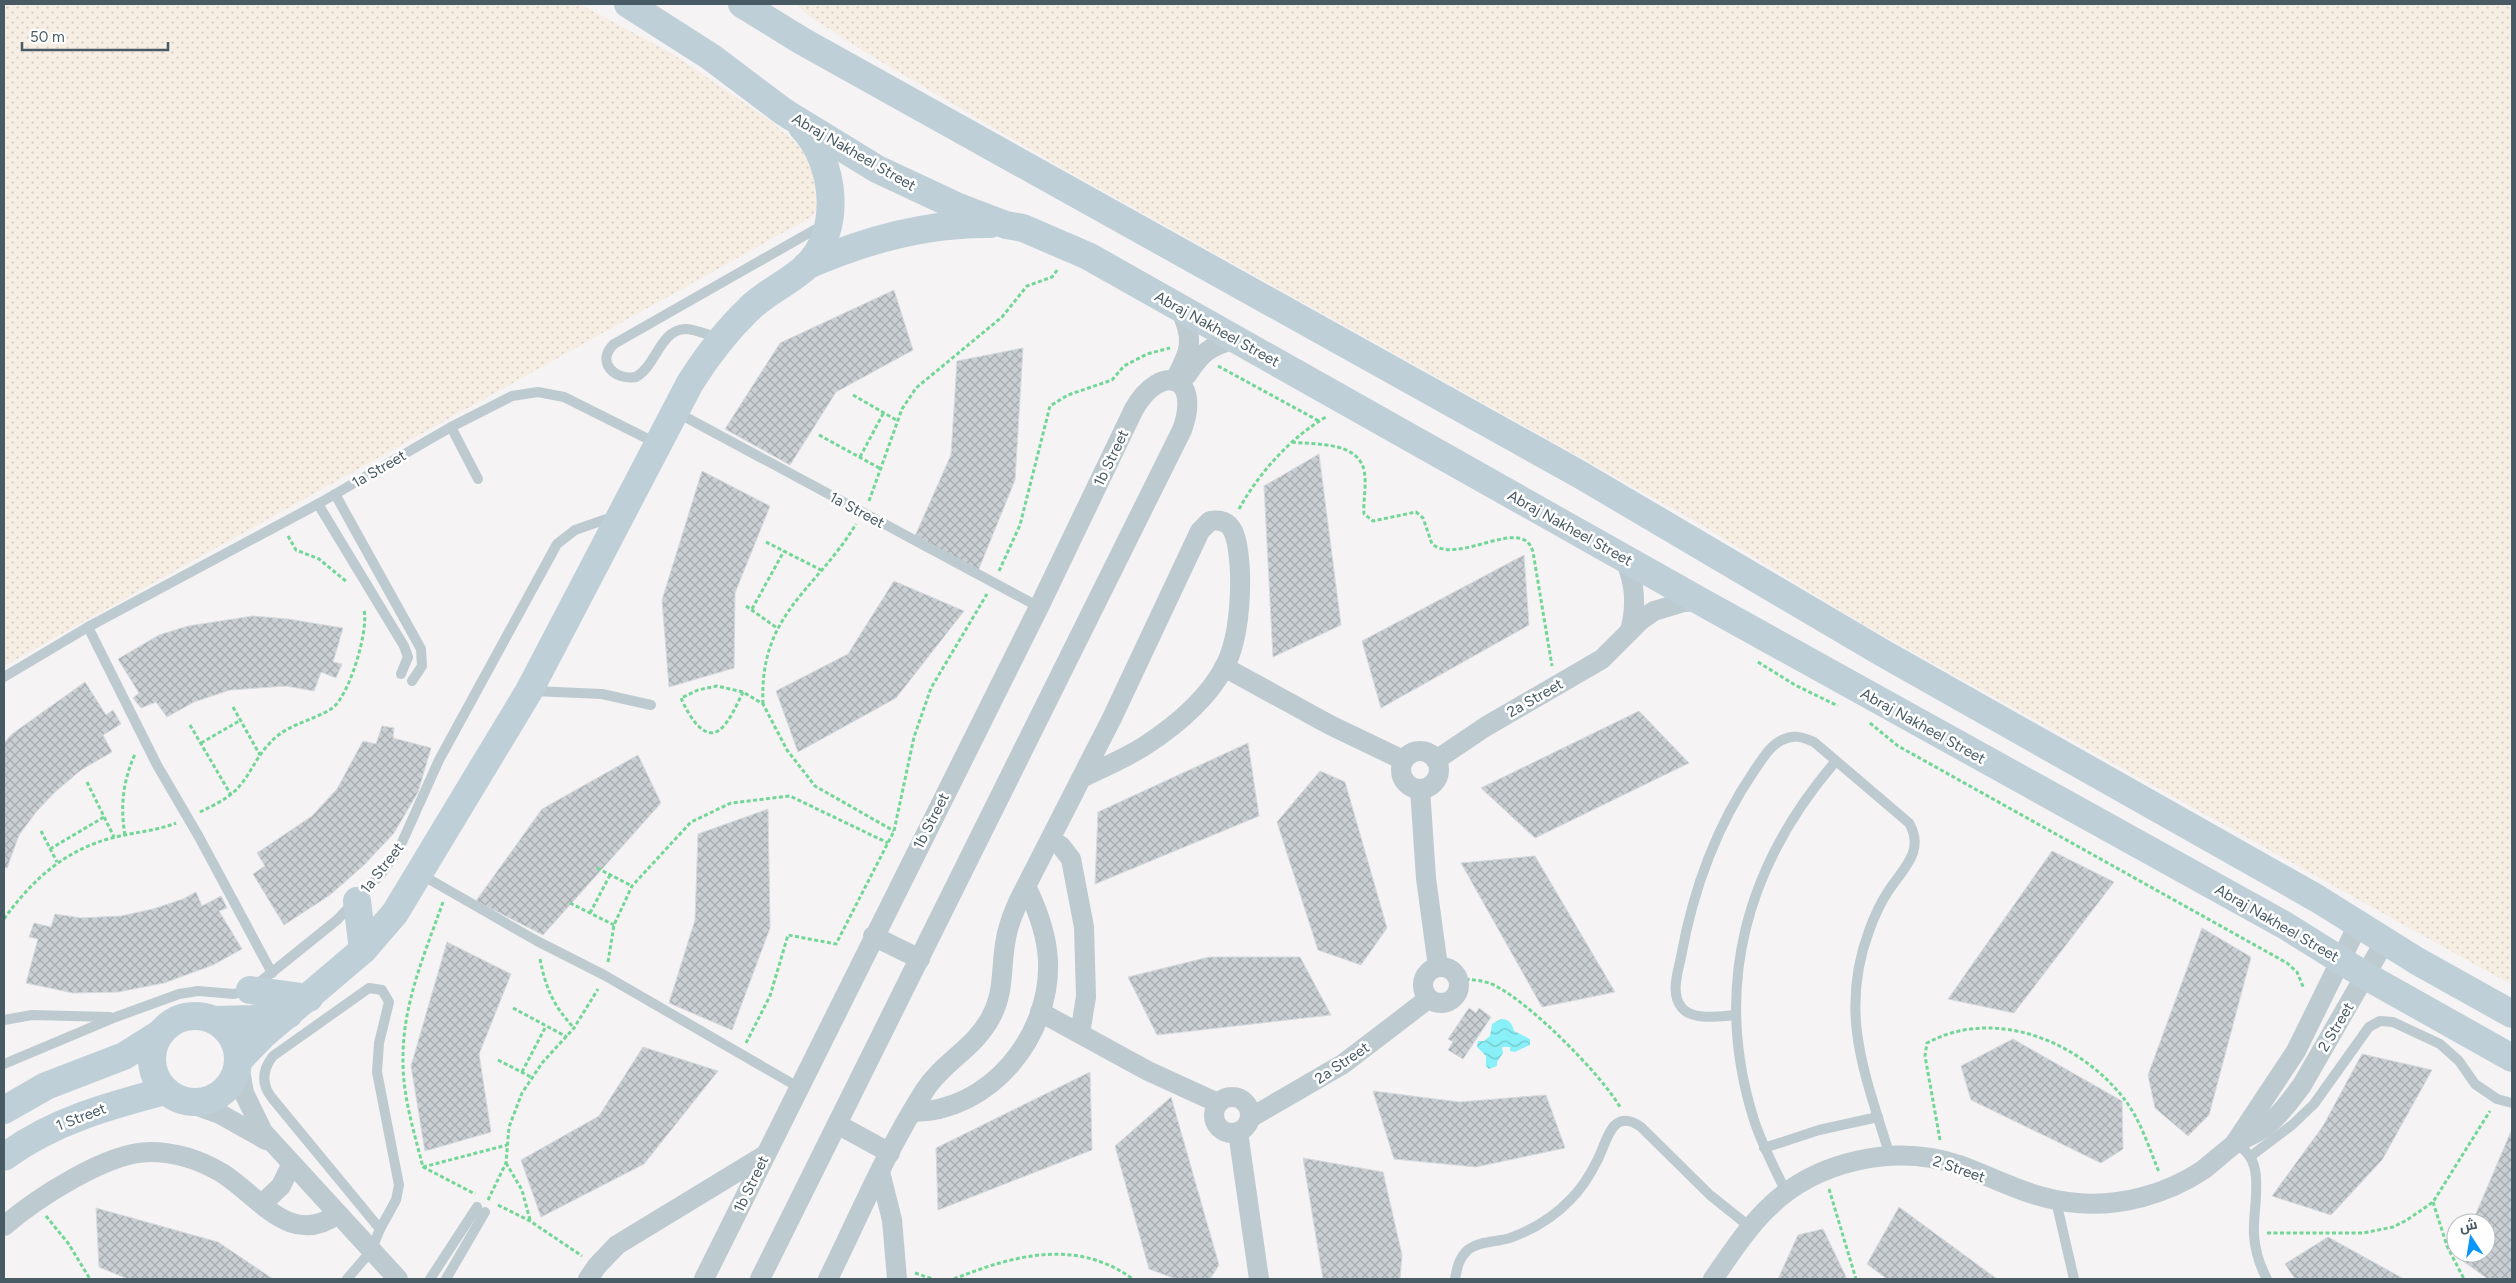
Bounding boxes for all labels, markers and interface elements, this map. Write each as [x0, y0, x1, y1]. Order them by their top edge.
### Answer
scale bar [22, 20, 169, 52]
text: 50 m [30, 28, 65, 46]
street label: Abraj Nakheel Street [789, 109, 919, 195]
street label: Abraj Nakheel Street [1152, 287, 1283, 371]
street label: 1b Street [1090, 426, 1133, 489]
street label: 1a Street [349, 446, 410, 492]
street label: Abraj Nakheel Street [1505, 486, 1636, 570]
street label: 1a Street [826, 488, 888, 532]
street label: 2a Street [1504, 675, 1567, 721]
street label: Abraj Nakheel Street [1858, 684, 1989, 768]
street label: 1b Street [909, 790, 953, 852]
street label: 1a Street [357, 839, 408, 897]
street label: Abraj Nakheel Street [2212, 880, 2342, 966]
street label: 2 Street [2314, 999, 2358, 1055]
street label: 2a Street [1311, 1038, 1373, 1088]
street label: 1 Street [54, 1099, 109, 1135]
street label: 1b Street [730, 1152, 773, 1215]
street label: 2 Street [1930, 1152, 1988, 1186]
north arrow [2446, 1213, 2496, 1263]
text: ش [2458, 1216, 2479, 1236]

